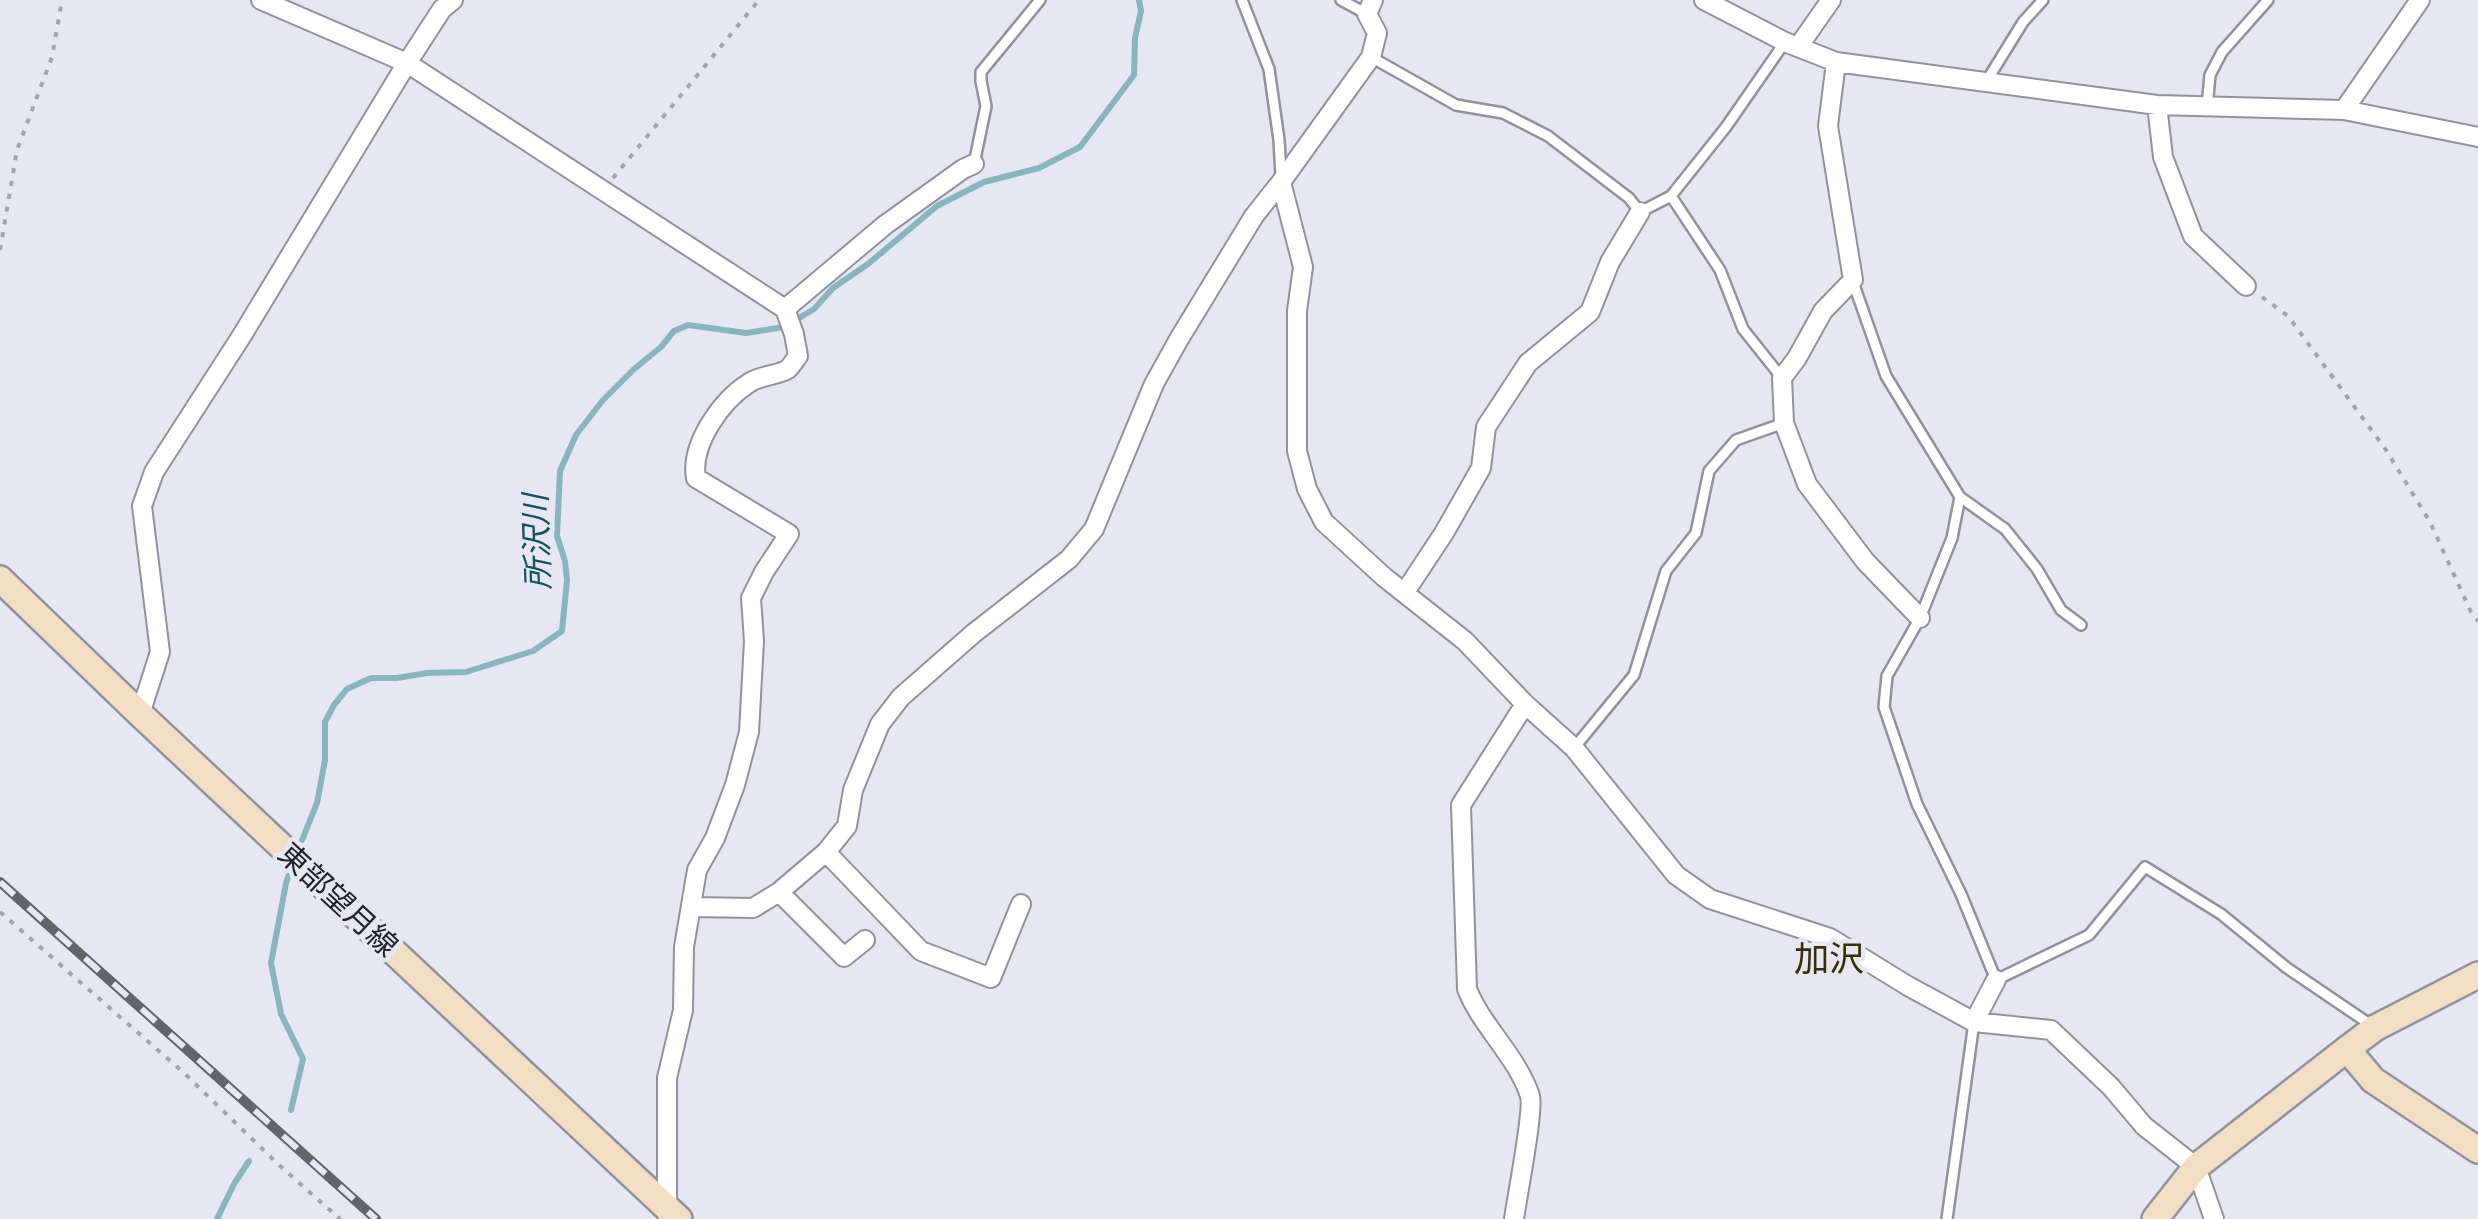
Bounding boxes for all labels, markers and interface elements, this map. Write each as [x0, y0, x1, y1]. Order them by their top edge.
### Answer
water label: 所沢川 [514, 490, 559, 591]
street label: 東部望月線 [271, 834, 406, 964]
district label: 加沢 [1794, 936, 1864, 981]

